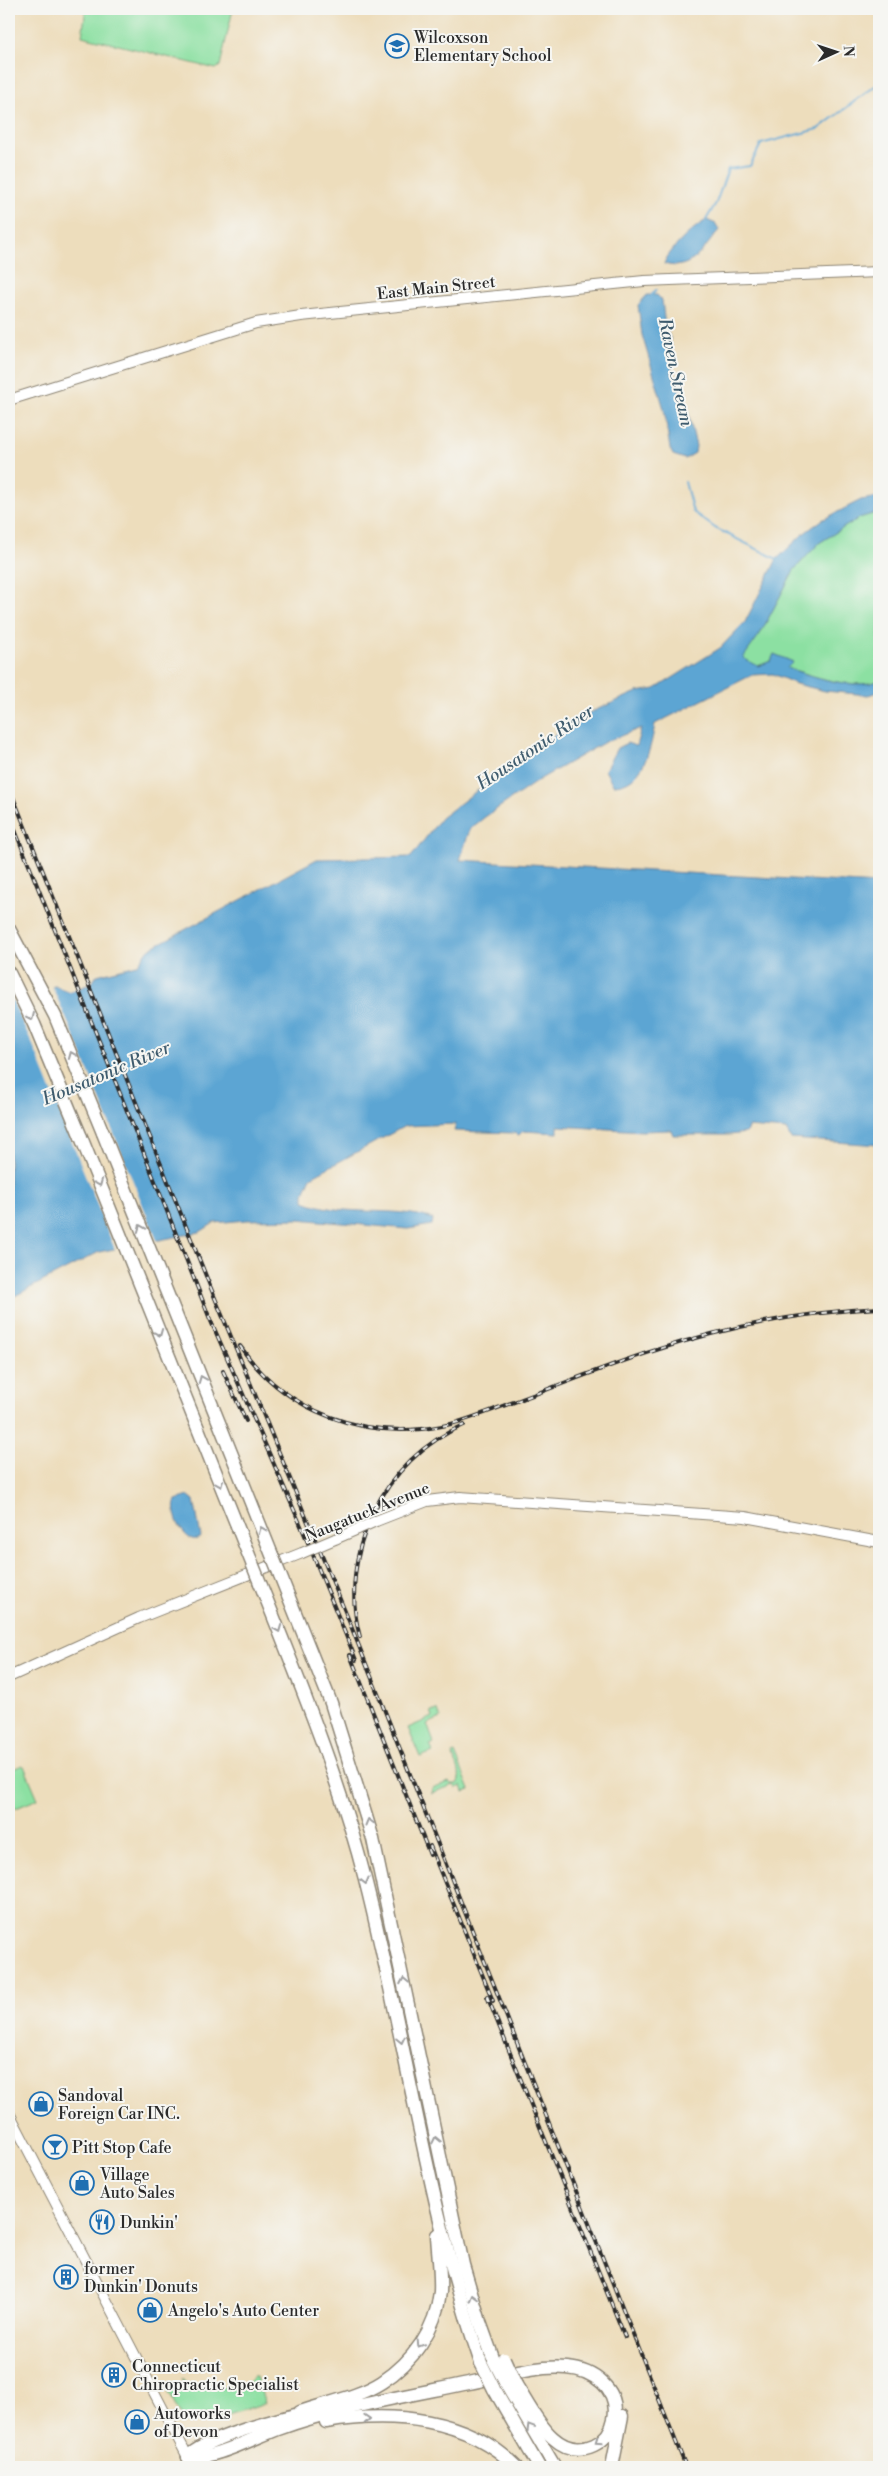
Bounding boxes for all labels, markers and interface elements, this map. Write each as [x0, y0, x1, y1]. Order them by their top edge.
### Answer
place label: Wilcoxson Elementary School [413, 28, 552, 66]
north arrow [810, 28, 860, 78]
school or university icon: Wilcoxson Elementary School [384, 33, 410, 59]
text: N [839, 45, 857, 57]
street label: East Main Street [376, 272, 497, 304]
water label: Raven Stream [653, 315, 698, 429]
water label: Housatonic River [471, 699, 599, 796]
one-way arrow [24, 1012, 35, 1021]
water label: Housatonic River [38, 1036, 174, 1111]
one-way arrow [67, 1052, 77, 1060]
one-way arrow [92, 1178, 103, 1187]
one-way arrow [137, 1224, 147, 1233]
one-way arrow [154, 1329, 164, 1337]
one-way arrow [197, 1375, 208, 1384]
street label: Naugatuck Avenue [302, 1478, 433, 1546]
one-way arrow [214, 1479, 224, 1488]
one-way arrow [258, 1526, 269, 1535]
one-way arrow [272, 1624, 282, 1633]
one-way arrow [364, 1819, 374, 1827]
one-way arrow [360, 1877, 370, 1885]
one-way arrow [399, 1976, 410, 1985]
one-way arrow [395, 2035, 406, 2044]
place label: Sandoval Foreign Car INC. [58, 2086, 180, 2124]
shop icon: Sandoval Foreign Car INC. [28, 2091, 54, 2117]
bar icon: Pitt Stop Cafe [42, 2134, 68, 2160]
one-way arrow [431, 2136, 442, 2144]
place label: Pitt Stop Cafe [72, 2138, 172, 2158]
place label: Village Auto Sales [99, 2165, 175, 2203]
shop icon: Village Auto Sales [69, 2170, 95, 2196]
restaurant icon: Dunkin' [89, 2209, 115, 2235]
place label: Dunkin' [120, 2213, 178, 2233]
place label: former Dunkin' Donuts [84, 2259, 198, 2297]
building icon: former Dunkin' Donuts [53, 2264, 79, 2290]
one-way arrow [468, 2295, 478, 2303]
shop icon: Angelo's Auto Center [137, 2297, 163, 2323]
place label: Angelo's Auto Center [167, 2301, 319, 2321]
one-way arrow [417, 2339, 426, 2348]
place label: Connecticut Chiropractic Specialist [132, 2357, 299, 2395]
building icon: Connecticut Chiropractic Specialist [101, 2362, 127, 2388]
place label: Autoworks of Devon [153, 2404, 231, 2442]
shop icon: Autoworks of Devon [124, 2409, 150, 2435]
one-way arrow [363, 2413, 371, 2424]
one-way arrow [526, 2424, 536, 2433]
one-way arrow [594, 2435, 604, 2444]

